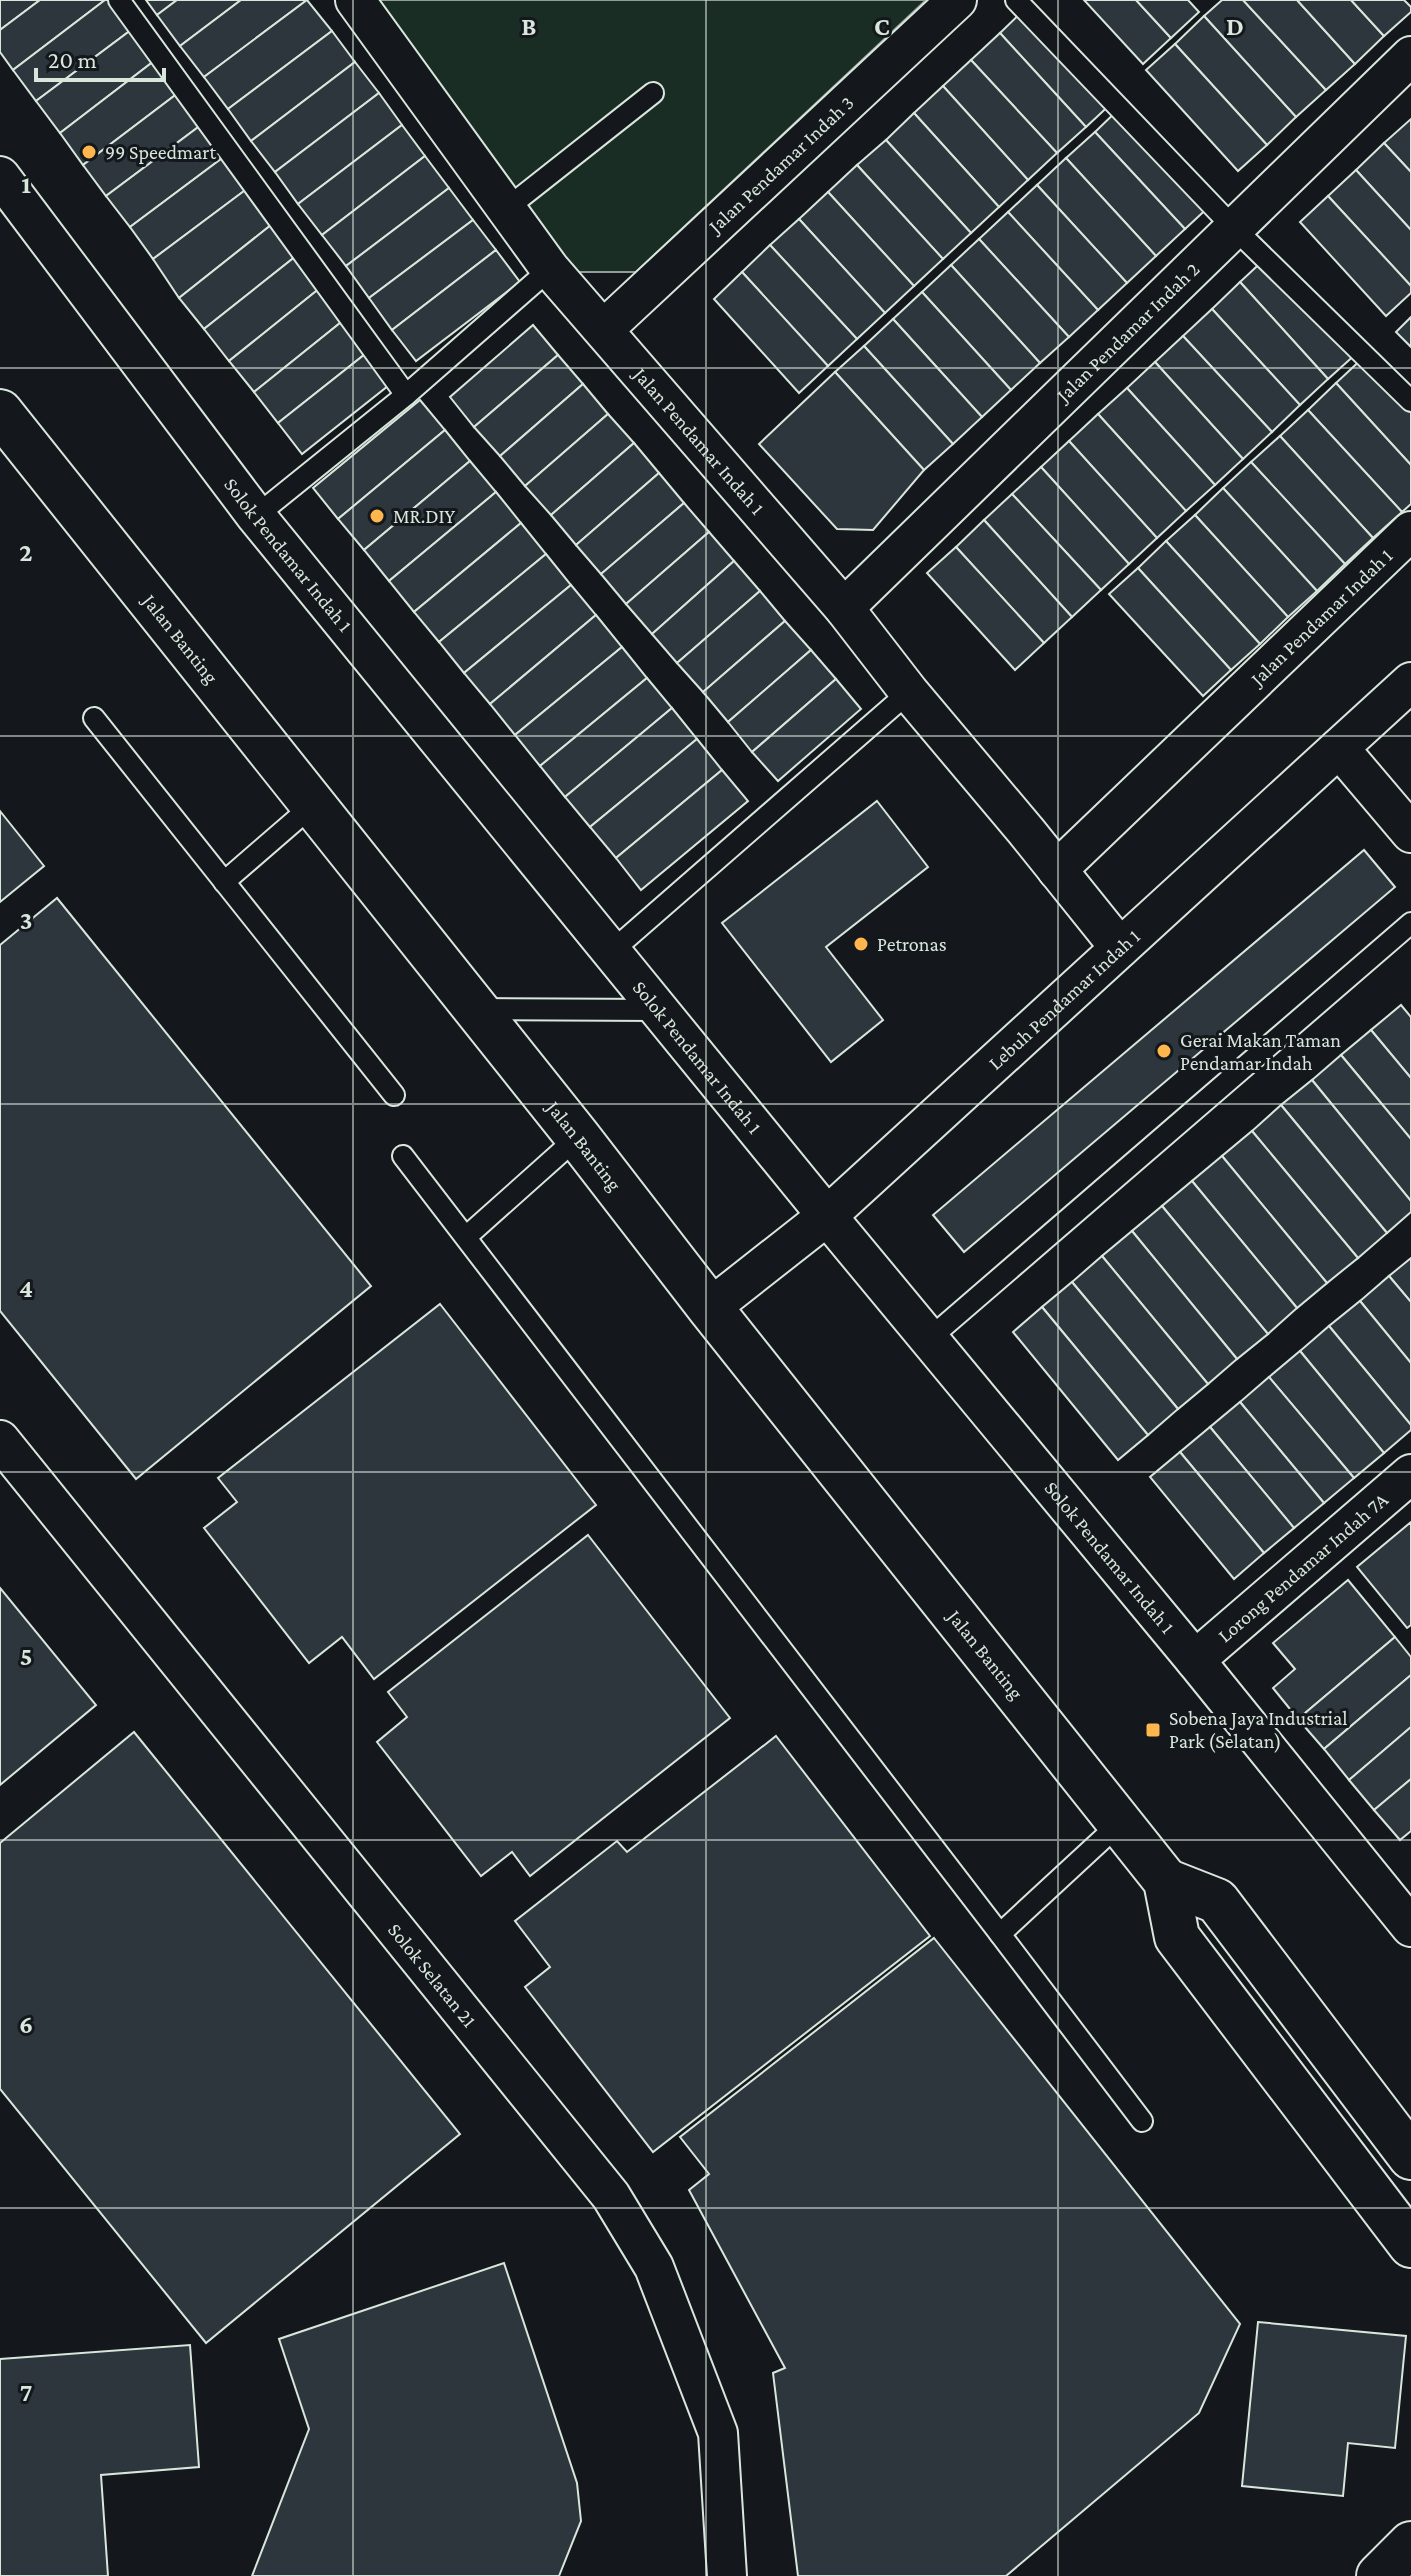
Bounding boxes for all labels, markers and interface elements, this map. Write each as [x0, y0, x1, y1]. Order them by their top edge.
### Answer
text: B [521, 12, 537, 41]
text: C [874, 12, 890, 41]
text: D [1226, 12, 1244, 41]
scale bar [36, 32, 164, 82]
text: 20 m [48, 46, 97, 73]
street label: Jalan Pendamar Indah 3 [703, 91, 858, 239]
place label: 99 Speedmart [105, 141, 216, 164]
marker: 99 Speedmart [80, 143, 98, 161]
text: 1 [21, 170, 31, 199]
street label: Jalan Pendamar Indah 2 [1051, 258, 1204, 408]
street label: Jalan Pendamar Indah 1 [628, 362, 769, 519]
street label: Solok Pendamar Indah 1 [220, 473, 357, 636]
place label: MR.DIY [393, 505, 456, 527]
marker: MR.DIY [368, 507, 386, 525]
text: 2 [19, 538, 33, 567]
street label: Jalan Pendamar Indah 1 [1245, 544, 1397, 692]
street label: Jalan Banting [137, 588, 223, 689]
text: 3 [20, 906, 32, 935]
street label: Lebuh Pendamar Indah 1 [984, 925, 1144, 1074]
place label: Petronas [877, 933, 947, 955]
marker: Petronas [852, 935, 870, 953]
street label: Solok Pendamar Indah 1 [629, 976, 766, 1138]
place label: Gerai Makan Taman Pendamar Indah [1180, 1029, 1341, 1074]
marker: Gerai Makan Taman Pendamar Indah [1155, 1042, 1173, 1060]
street label: Jalan Banting [541, 1095, 626, 1196]
text: 4 [19, 1274, 33, 1303]
street label: Solok Pendamar Indah 1 [1040, 1477, 1179, 1638]
street label: Lorong Pendamar Indah 7A [1213, 1488, 1392, 1646]
street label: Jalan Banting [942, 1604, 1028, 1704]
text: 5 [20, 1642, 32, 1671]
place label: Sobena Jaya Industrial Park (Selatan) [1169, 1707, 1348, 1753]
marker: Sobena Jaya Industrial Park (Selatan) [1144, 1721, 1162, 1739]
street label: Solok Selatan 21 [384, 1919, 481, 2031]
text: 6 [19, 2010, 33, 2039]
text: 7 [20, 2378, 32, 2407]

